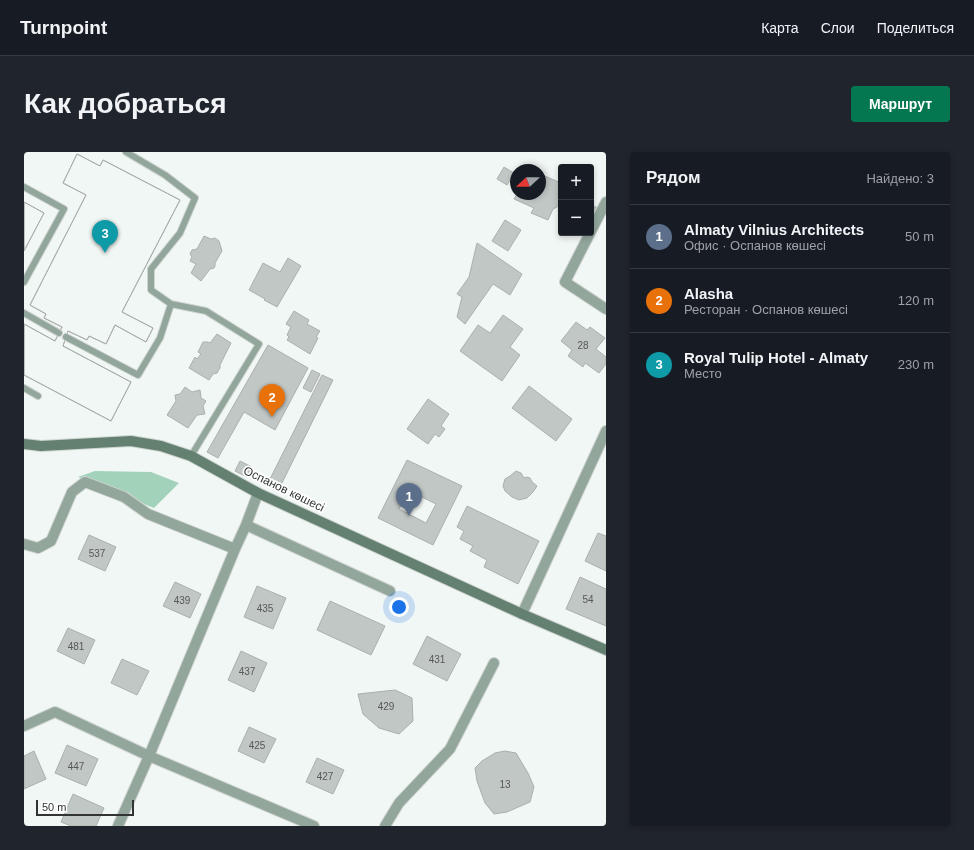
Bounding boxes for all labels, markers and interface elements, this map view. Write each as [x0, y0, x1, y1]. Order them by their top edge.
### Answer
text: Turnpoint [20, 17, 107, 38]
text: Карта [761, 20, 799, 36]
text: Слои [821, 20, 855, 36]
text: Поделиться [877, 20, 954, 36]
button: Маршрут [851, 86, 950, 122]
text: Как добраться [24, 88, 226, 119]
north arrow [510, 164, 546, 200]
map controls [558, 164, 594, 236]
button: + [558, 164, 594, 200]
text: Рядом [646, 168, 701, 187]
text: Найдено: 3 [866, 171, 934, 186]
button: − [558, 200, 594, 236]
pin: 3 [92, 220, 118, 253]
text: Almaty Vilnius Architects [684, 221, 864, 238]
text: 1 [655, 229, 663, 244]
text: 50 m [905, 229, 934, 244]
text: Офис · Оспанов көшесі [684, 238, 826, 253]
text: Alasha [684, 285, 733, 302]
text: 2 [655, 293, 663, 308]
text: 120 m [898, 293, 934, 308]
text: Ресторан · Оспанов көшесі [684, 302, 848, 317]
house number: 28 [577, 340, 589, 351]
text: Royal Tulip Hotel - Almaty [684, 349, 868, 366]
text: 3 [655, 357, 663, 372]
text: 230 m [898, 357, 934, 372]
text: Место [684, 366, 722, 381]
pin: 2 [259, 384, 285, 417]
street label: Оспанов көшесі [241, 463, 327, 515]
pin: 1 [396, 483, 422, 516]
house number: 537 [89, 548, 106, 559]
house number: 54 [582, 594, 594, 605]
house number: 439 [174, 595, 191, 606]
your location [389, 597, 409, 617]
house number: 435 [257, 603, 274, 614]
house number: 481 [68, 641, 85, 652]
house number: 431 [429, 654, 446, 665]
house number: 437 [239, 666, 256, 677]
house number: 429 [378, 701, 395, 712]
house number: 425 [249, 740, 266, 751]
house number: 447 [68, 761, 85, 772]
house number: 427 [317, 771, 334, 782]
house number: 13 [499, 779, 511, 790]
scale bar [36, 798, 134, 817]
text: 50 m [42, 801, 66, 813]

